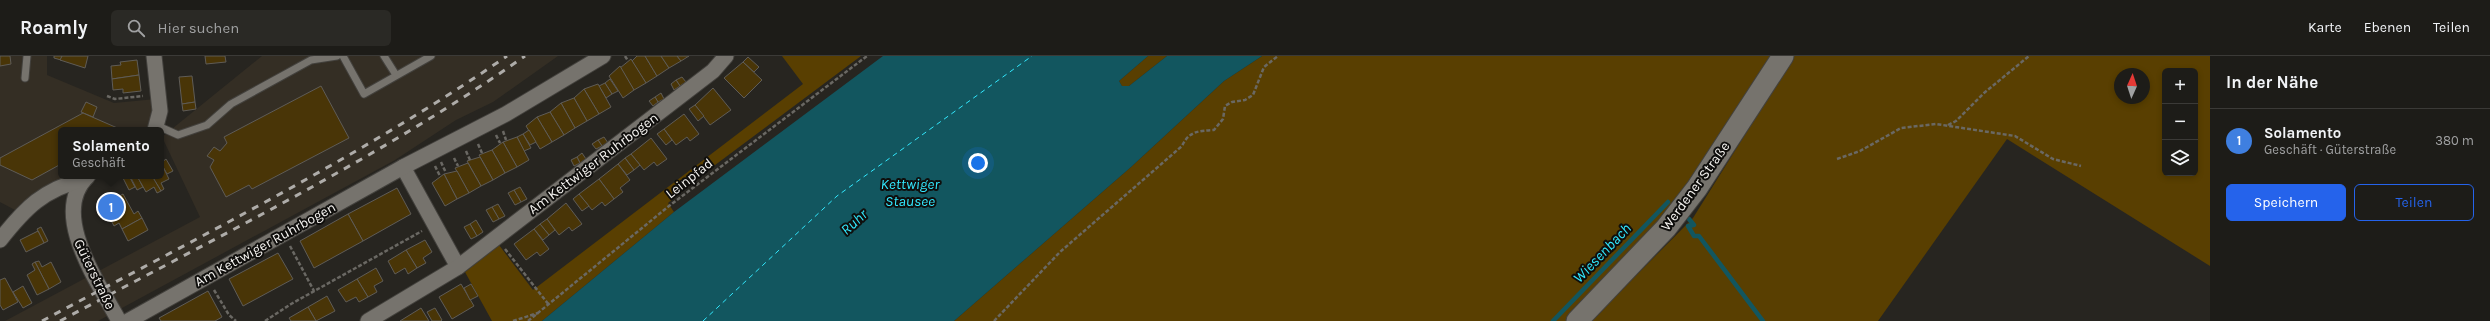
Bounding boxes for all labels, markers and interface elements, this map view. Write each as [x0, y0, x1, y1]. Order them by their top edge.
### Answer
search box [111, 10, 391, 46]
text: Roamly [20, 17, 87, 39]
icon: search [125, 17, 147, 39]
text: Hier suchen [157, 19, 239, 37]
text: Karte [2308, 19, 2342, 36]
text: Ebenen [2364, 19, 2411, 36]
text: Teilen [2433, 19, 2470, 36]
north arrow [2114, 68, 2150, 104]
map controls [2162, 68, 2198, 176]
button: + [2162, 68, 2198, 104]
text: In der Nähe [2226, 72, 2318, 92]
button: − [2162, 104, 2198, 140]
street label: Am Kettwiger Ruhrbogen [525, 109, 662, 218]
text: Solamento [2264, 124, 2341, 142]
popup [58, 127, 164, 179]
text: 1 [2237, 133, 2241, 148]
text: 380 m [2435, 133, 2474, 148]
text: Solamento [72, 137, 150, 155]
street label: Werdener Straße [1657, 138, 1733, 234]
button: layers [2162, 140, 2198, 176]
text: Geschäft · Güterstraße [2264, 142, 2396, 157]
your location [968, 153, 988, 173]
text: Geschäft [72, 155, 125, 170]
street label: Leinpfad [662, 155, 716, 202]
water label: Kettwiger Stausee [881, 175, 940, 210]
button: Speichern [2226, 184, 2346, 221]
button: Teilen [2354, 184, 2474, 221]
pin: 1 [98, 192, 124, 222]
street label: Am Kettwiger Ruhrbogen [192, 199, 339, 290]
water label: Ruhr [837, 205, 872, 239]
water label: Wiesenbach [1569, 219, 1635, 287]
street label: Güterstraße [70, 236, 119, 312]

